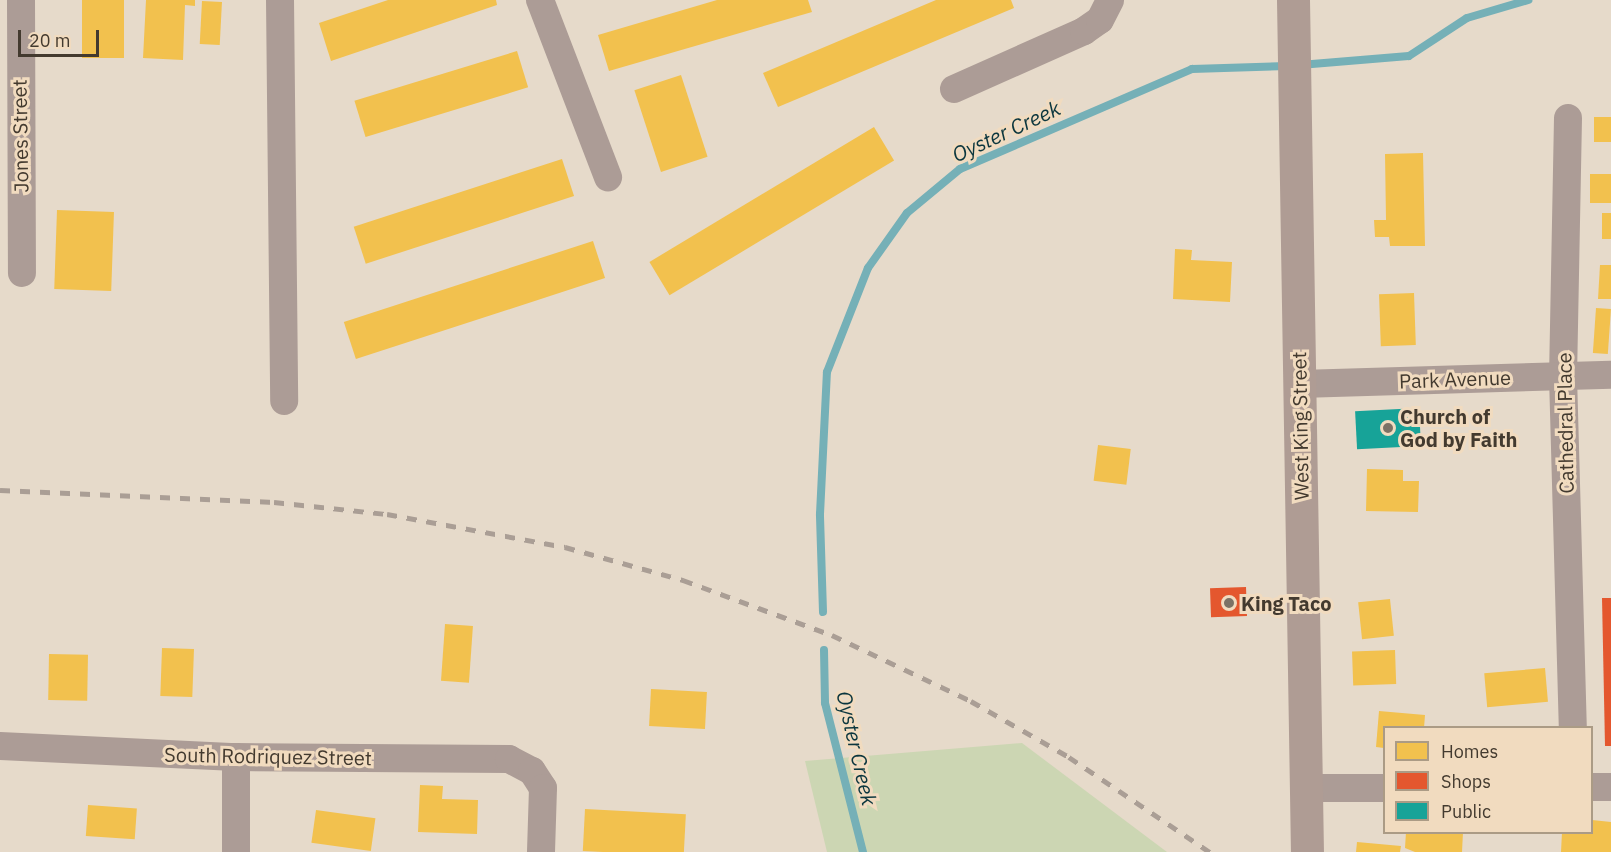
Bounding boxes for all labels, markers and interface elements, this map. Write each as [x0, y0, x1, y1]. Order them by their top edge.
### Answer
scale bar [21, 18, 102, 56]
text: 20 m [29, 29, 71, 52]
street label: Jones Street [7, 79, 33, 193]
water label: Oyster Creek [948, 95, 1064, 167]
street label: West King Street [1287, 351, 1313, 501]
street label: Cathedral Place [1552, 352, 1578, 494]
street label: Park Avenue [1399, 365, 1511, 393]
place label: Church of God by Faith [1400, 404, 1517, 451]
marker: Church of God by Faith [1381, 421, 1395, 435]
place label: King Taco [1241, 591, 1331, 615]
marker: King Taco [1222, 596, 1236, 610]
water label: Oyster Creek [832, 688, 882, 808]
legend [1383, 726, 1593, 834]
text: Homes [1441, 740, 1498, 763]
street label: South Rodriquez Street [164, 742, 372, 770]
text: Shops [1441, 770, 1491, 793]
text: Public [1441, 800, 1491, 823]

